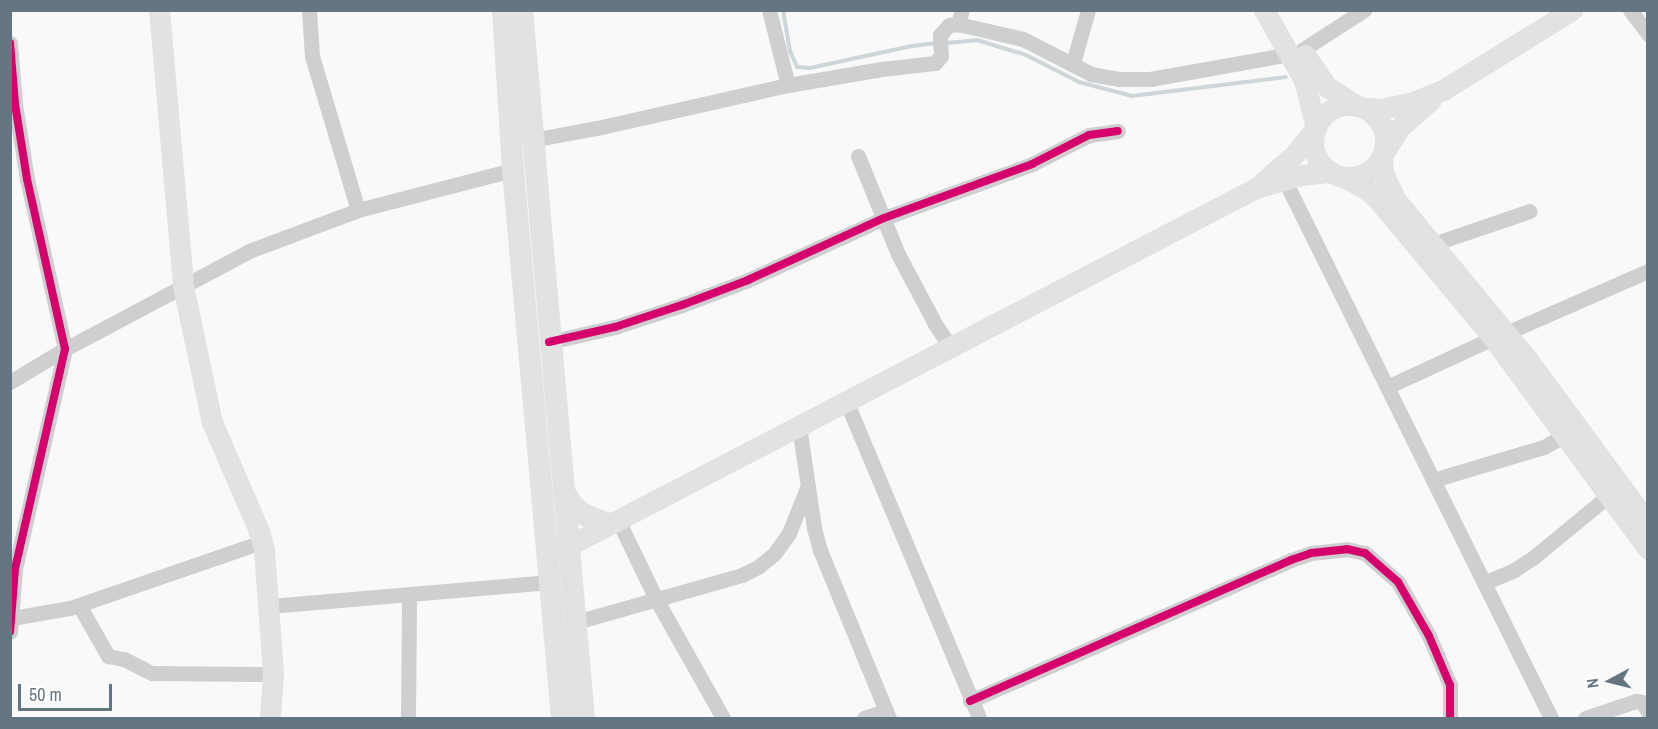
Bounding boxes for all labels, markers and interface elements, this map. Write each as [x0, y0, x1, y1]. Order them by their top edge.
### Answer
north arrow [1580, 651, 1640, 711]
scale bar [21, 672, 116, 710]
text: N [1581, 677, 1604, 689]
text: 50 m [29, 682, 62, 707]

